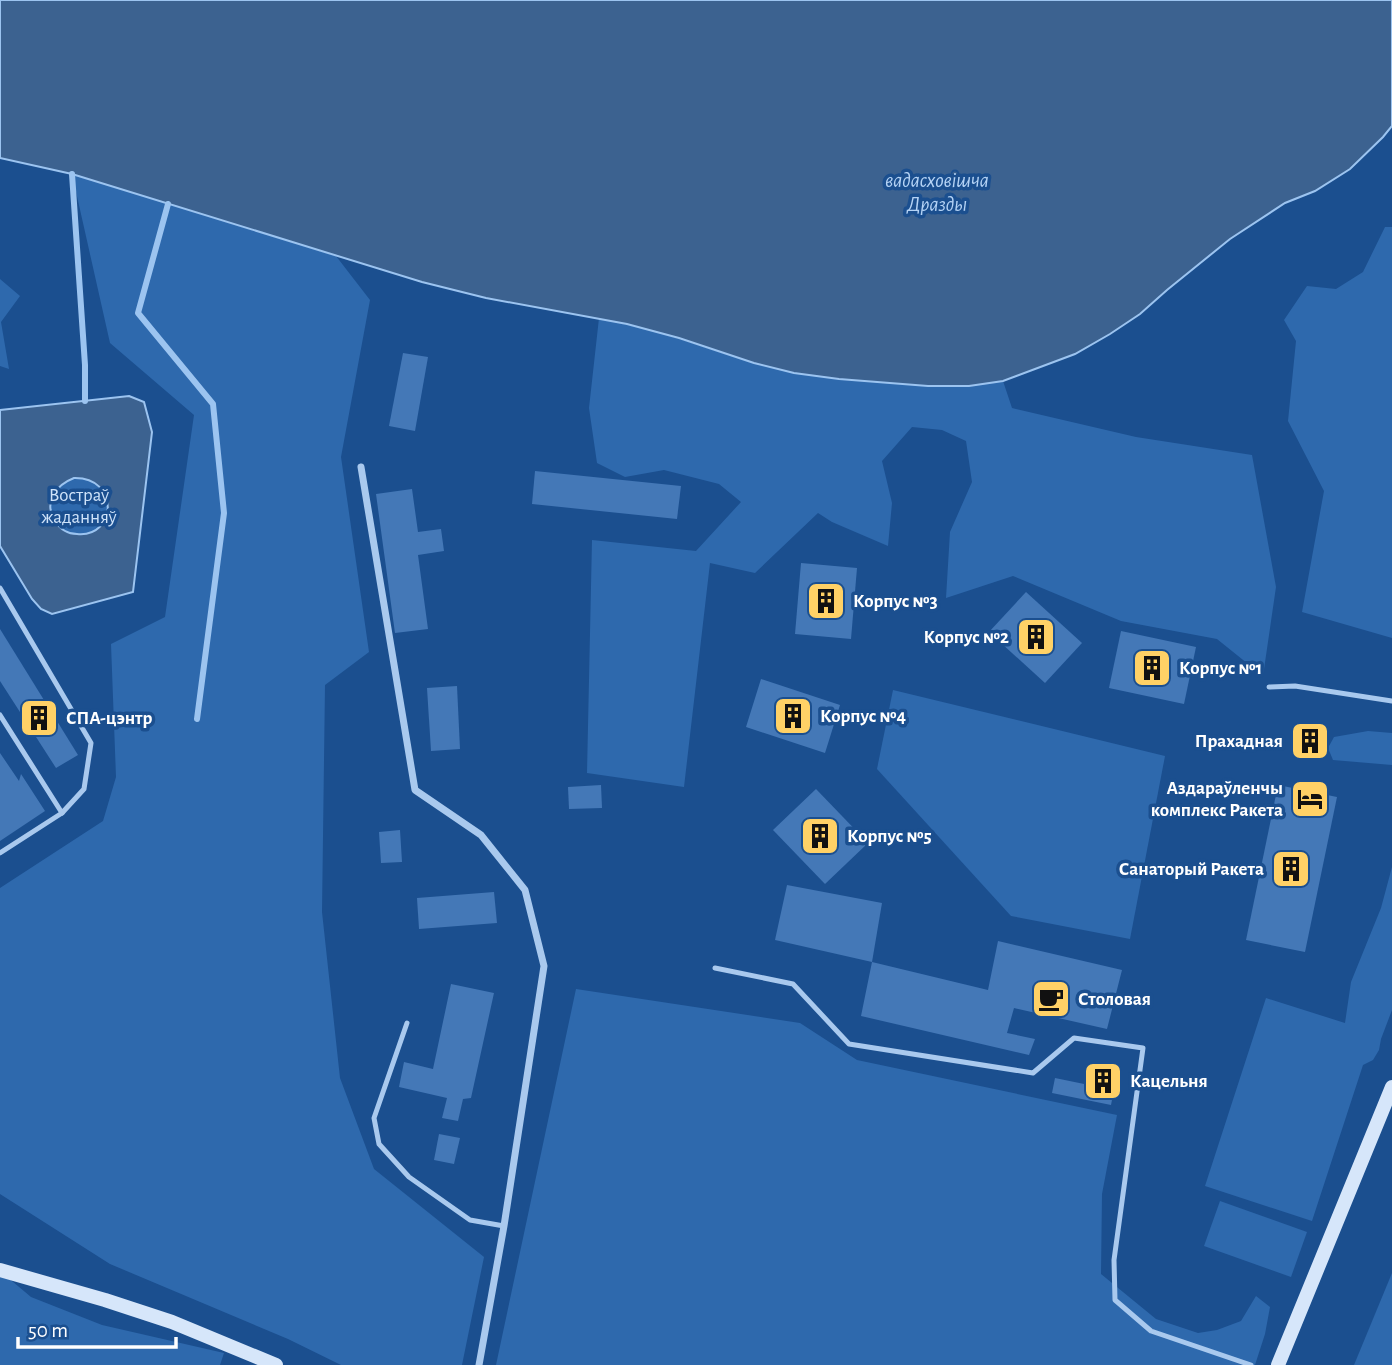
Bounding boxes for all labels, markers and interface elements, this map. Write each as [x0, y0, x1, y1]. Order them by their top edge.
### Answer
water label: вадасховішча Дразды [885, 170, 989, 216]
park label: Востраў жаданняў [41, 486, 117, 527]
building icon: Корпус №3 [805, 580, 847, 622]
place label: Корпус №3 [853, 592, 938, 611]
building icon: Корпус №2 [1015, 616, 1057, 658]
place label: Корпус №2 [923, 628, 1009, 647]
building icon: Корпус №1 [1131, 647, 1173, 689]
place label: Корпус №1 [1179, 659, 1262, 678]
building icon: Корпус №4 [772, 695, 814, 737]
building icon: СПА-цэнтр [18, 697, 60, 739]
place label: Корпус №4 [820, 707, 907, 726]
place label: СПА-цэнтр [66, 709, 152, 728]
building icon: Прахадная [1289, 720, 1331, 762]
place label: Прахадная [1195, 732, 1283, 751]
hotel icon: Аздараўленчы комплекс Ракета [1289, 778, 1331, 820]
place label: Аздараўленчы комплекс Ракета [1151, 779, 1283, 820]
building icon: Корпус №5 [799, 815, 841, 857]
place label: Корпус №5 [847, 827, 932, 846]
building icon: Санаторый Ракета [1270, 848, 1312, 890]
place label: Санаторый Ракета [1119, 860, 1264, 879]
cafe icon: Столовая [1030, 978, 1072, 1020]
place label: Столовая [1078, 990, 1151, 1009]
building icon: Кацельня [1082, 1060, 1124, 1102]
place label: Кацельня [1130, 1072, 1208, 1091]
scale bar [18, 1306, 175, 1350]
text: 50 m [28, 1320, 68, 1341]

